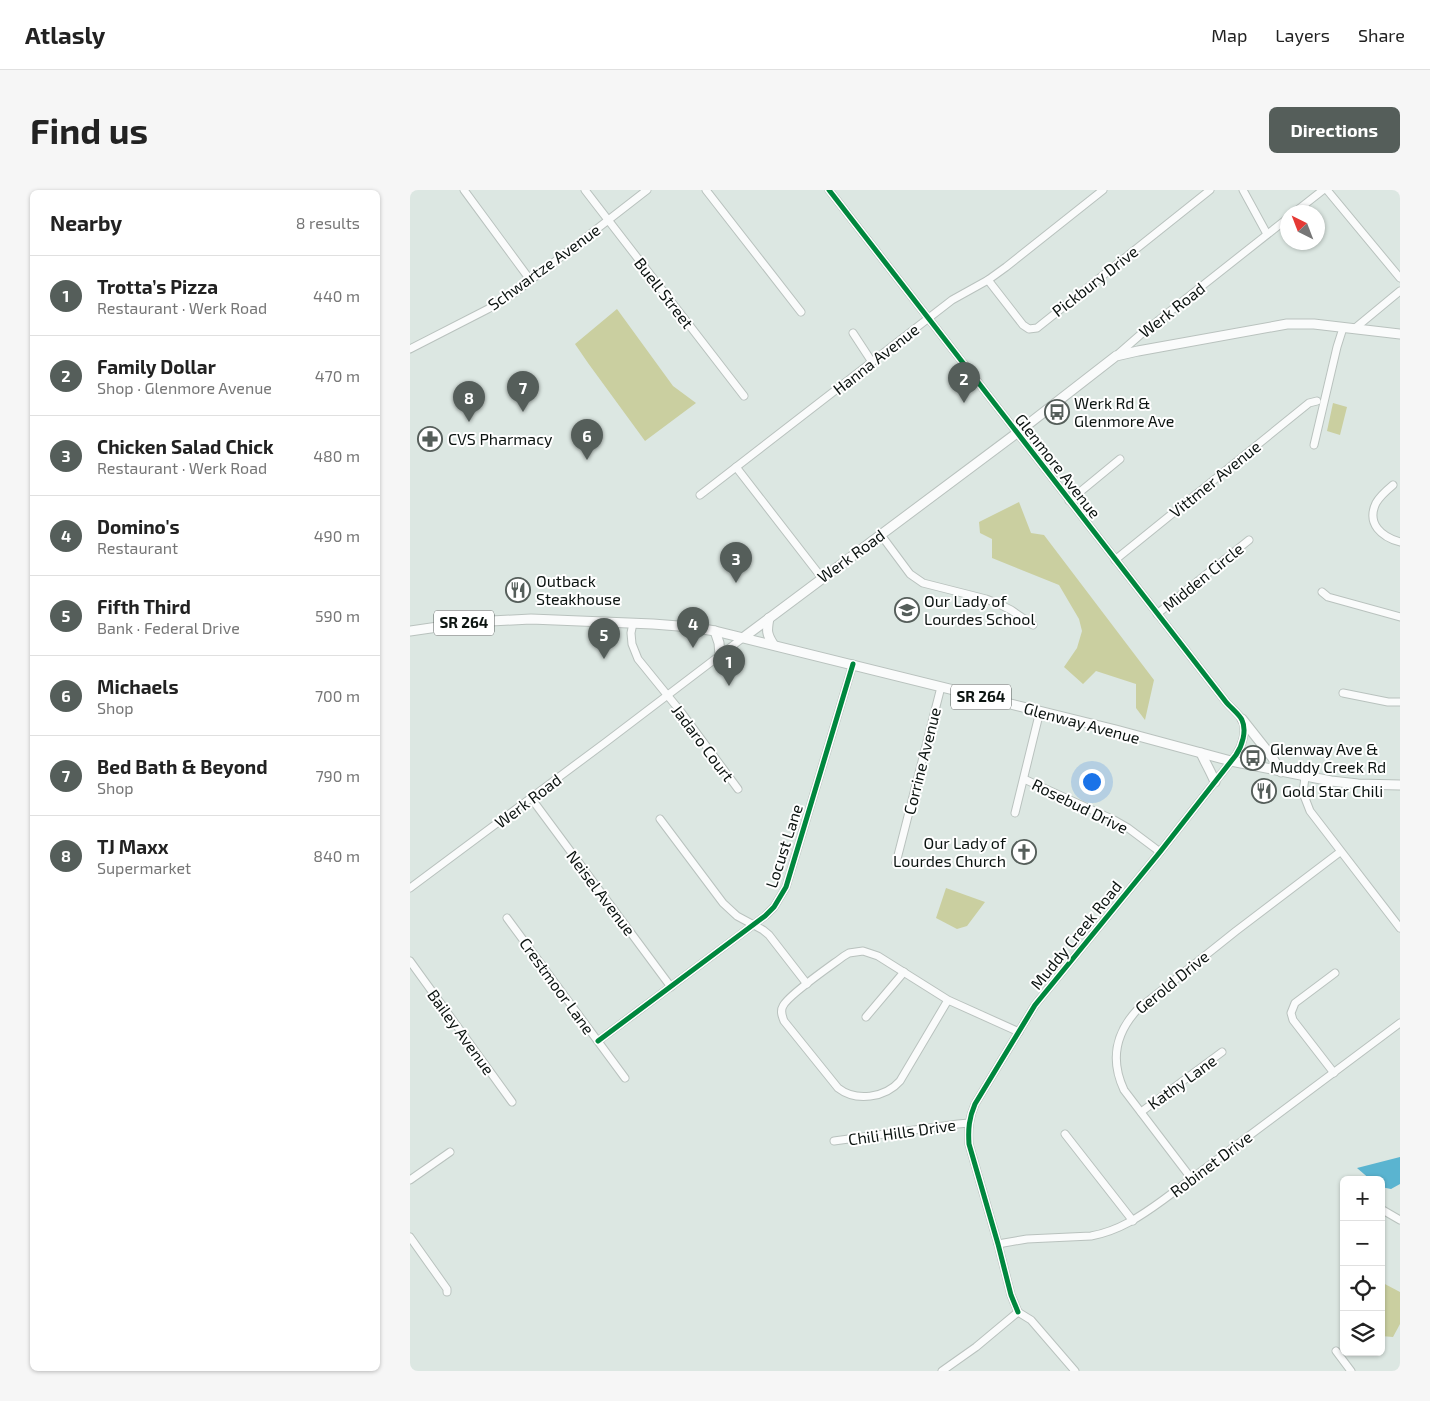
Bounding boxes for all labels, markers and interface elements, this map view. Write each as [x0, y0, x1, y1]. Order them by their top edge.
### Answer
text: Atlasly [25, 20, 105, 49]
text: Map [1211, 24, 1247, 46]
text: Layers [1275, 24, 1330, 46]
text: Share [1358, 24, 1405, 46]
button: Directions [1269, 107, 1400, 153]
text: Find us [30, 109, 148, 151]
north arrow [1280, 205, 1325, 250]
text: Nearby [50, 210, 122, 235]
text: 8 results [296, 213, 360, 232]
street label: Schwartze Avenue [484, 220, 604, 314]
street label: Pickbury Drive [1048, 241, 1141, 320]
street label: Buell Street [631, 253, 698, 332]
text: Trotta’s Pizza [97, 275, 218, 298]
street label: Werk Road [1135, 278, 1208, 341]
text: 1 [63, 286, 69, 305]
text: 440 m [313, 286, 360, 305]
text: Restaurant · Werk Road [97, 298, 267, 317]
street label: Hanna Avenue [829, 319, 922, 398]
text: Family Dollar [97, 355, 216, 378]
pin: 2 [948, 362, 980, 403]
text: 2 [61, 366, 71, 385]
text: 470 m [315, 366, 360, 385]
pin: 7 [507, 371, 539, 412]
text: Shop · Glenmore Avenue [97, 378, 272, 397]
pin: 8 [453, 381, 485, 422]
place label: Werk Rd & Glenmore Ave [1074, 393, 1174, 430]
bus stop icon: Werk Rd & Glenmore Ave [1044, 399, 1070, 425]
street label: Glenmore Avenue [1012, 410, 1105, 522]
pin: 6 [571, 419, 603, 460]
pharmacy icon: CVS Pharmacy [417, 426, 443, 452]
place label: CVS Pharmacy [448, 429, 553, 448]
text: Chicken Salad Chick [97, 435, 274, 458]
street label: Vittmer Avenue [1165, 436, 1264, 521]
text: 3 [61, 446, 71, 465]
text: 480 m [313, 446, 360, 465]
text: Restaurant · Werk Road [97, 458, 267, 477]
text: Domino's [97, 515, 180, 538]
street label: Werk Road [813, 525, 888, 586]
text: 4 [61, 526, 71, 545]
text: 490 m [314, 526, 360, 545]
text: Restaurant [97, 538, 178, 557]
street label: Midden Circle [1159, 538, 1247, 615]
pin: 3 [720, 542, 752, 583]
place label: Outback Steakhouse [536, 571, 621, 608]
restaurant icon: Outback Steakhouse [505, 577, 531, 603]
place label: Our Lady of Lourdes School [924, 591, 1035, 628]
text: Fifth Third [97, 595, 191, 618]
school or university icon: Our Lady of Lourdes School [894, 597, 920, 623]
text: 5 [62, 606, 70, 625]
text: 590 m [315, 606, 360, 625]
pin: 4 [677, 607, 709, 648]
road number: SR 264 [434, 610, 494, 636]
text: Bank · Federal Drive [97, 618, 240, 637]
pin: 5 [588, 618, 620, 659]
pin: 1 [713, 645, 745, 686]
text: Michaels [97, 675, 179, 698]
road number: SR 264 [951, 684, 1011, 710]
text: 6 [61, 686, 71, 705]
text: 700 m [315, 686, 360, 705]
text: Shop [97, 698, 134, 717]
street label: Glenway Avenue [1022, 698, 1142, 747]
street label: Jadaro Court [668, 701, 738, 785]
street label: Corrine Avenue [899, 705, 944, 816]
place label: Glenway Ave & Muddy Creek Rd [1270, 739, 1386, 776]
bus stop icon: Glenway Ave & Muddy Creek Rd [1240, 745, 1266, 771]
text: Bed Bath & Beyond [97, 755, 268, 778]
text: 7 [62, 766, 70, 785]
text: 790 m [315, 766, 360, 785]
street label: Werk Road [491, 769, 565, 832]
your location [1079, 769, 1105, 795]
street label: Rosebud Drive [1029, 774, 1131, 837]
text: Shop [97, 778, 134, 797]
restaurant icon: Gold Star Chili [1251, 778, 1277, 804]
place label: Gold Star Chili [1282, 781, 1383, 800]
street label: Locust Lane [761, 802, 806, 890]
place label: Our Lady of Lourdes Church [893, 833, 1007, 870]
text: TJ Maxx [97, 835, 169, 858]
church icon: Our Lady of Lourdes Church [1011, 839, 1037, 865]
text: 8 [61, 846, 71, 865]
text: 840 m [313, 846, 360, 865]
street label: Neisel Avenue [563, 846, 640, 939]
text: Supermarket [97, 858, 191, 877]
street label: Muddy Creek Road [1026, 877, 1125, 993]
street label: Crestmoor Lane [516, 934, 599, 1038]
street label: Gerold Drive [1131, 946, 1212, 1017]
street label: Bailey Avenue [424, 985, 499, 1078]
street label: Kathy Lane [1144, 1050, 1220, 1113]
street label: Chili Hills Drive [847, 1115, 957, 1148]
street label: Robinet Drive [1166, 1127, 1255, 1201]
map controls [1340, 1176, 1385, 1356]
button: + [1340, 1176, 1385, 1221]
button: − [1340, 1221, 1385, 1266]
button: locate [1340, 1266, 1385, 1311]
button: layers [1340, 1311, 1385, 1356]

